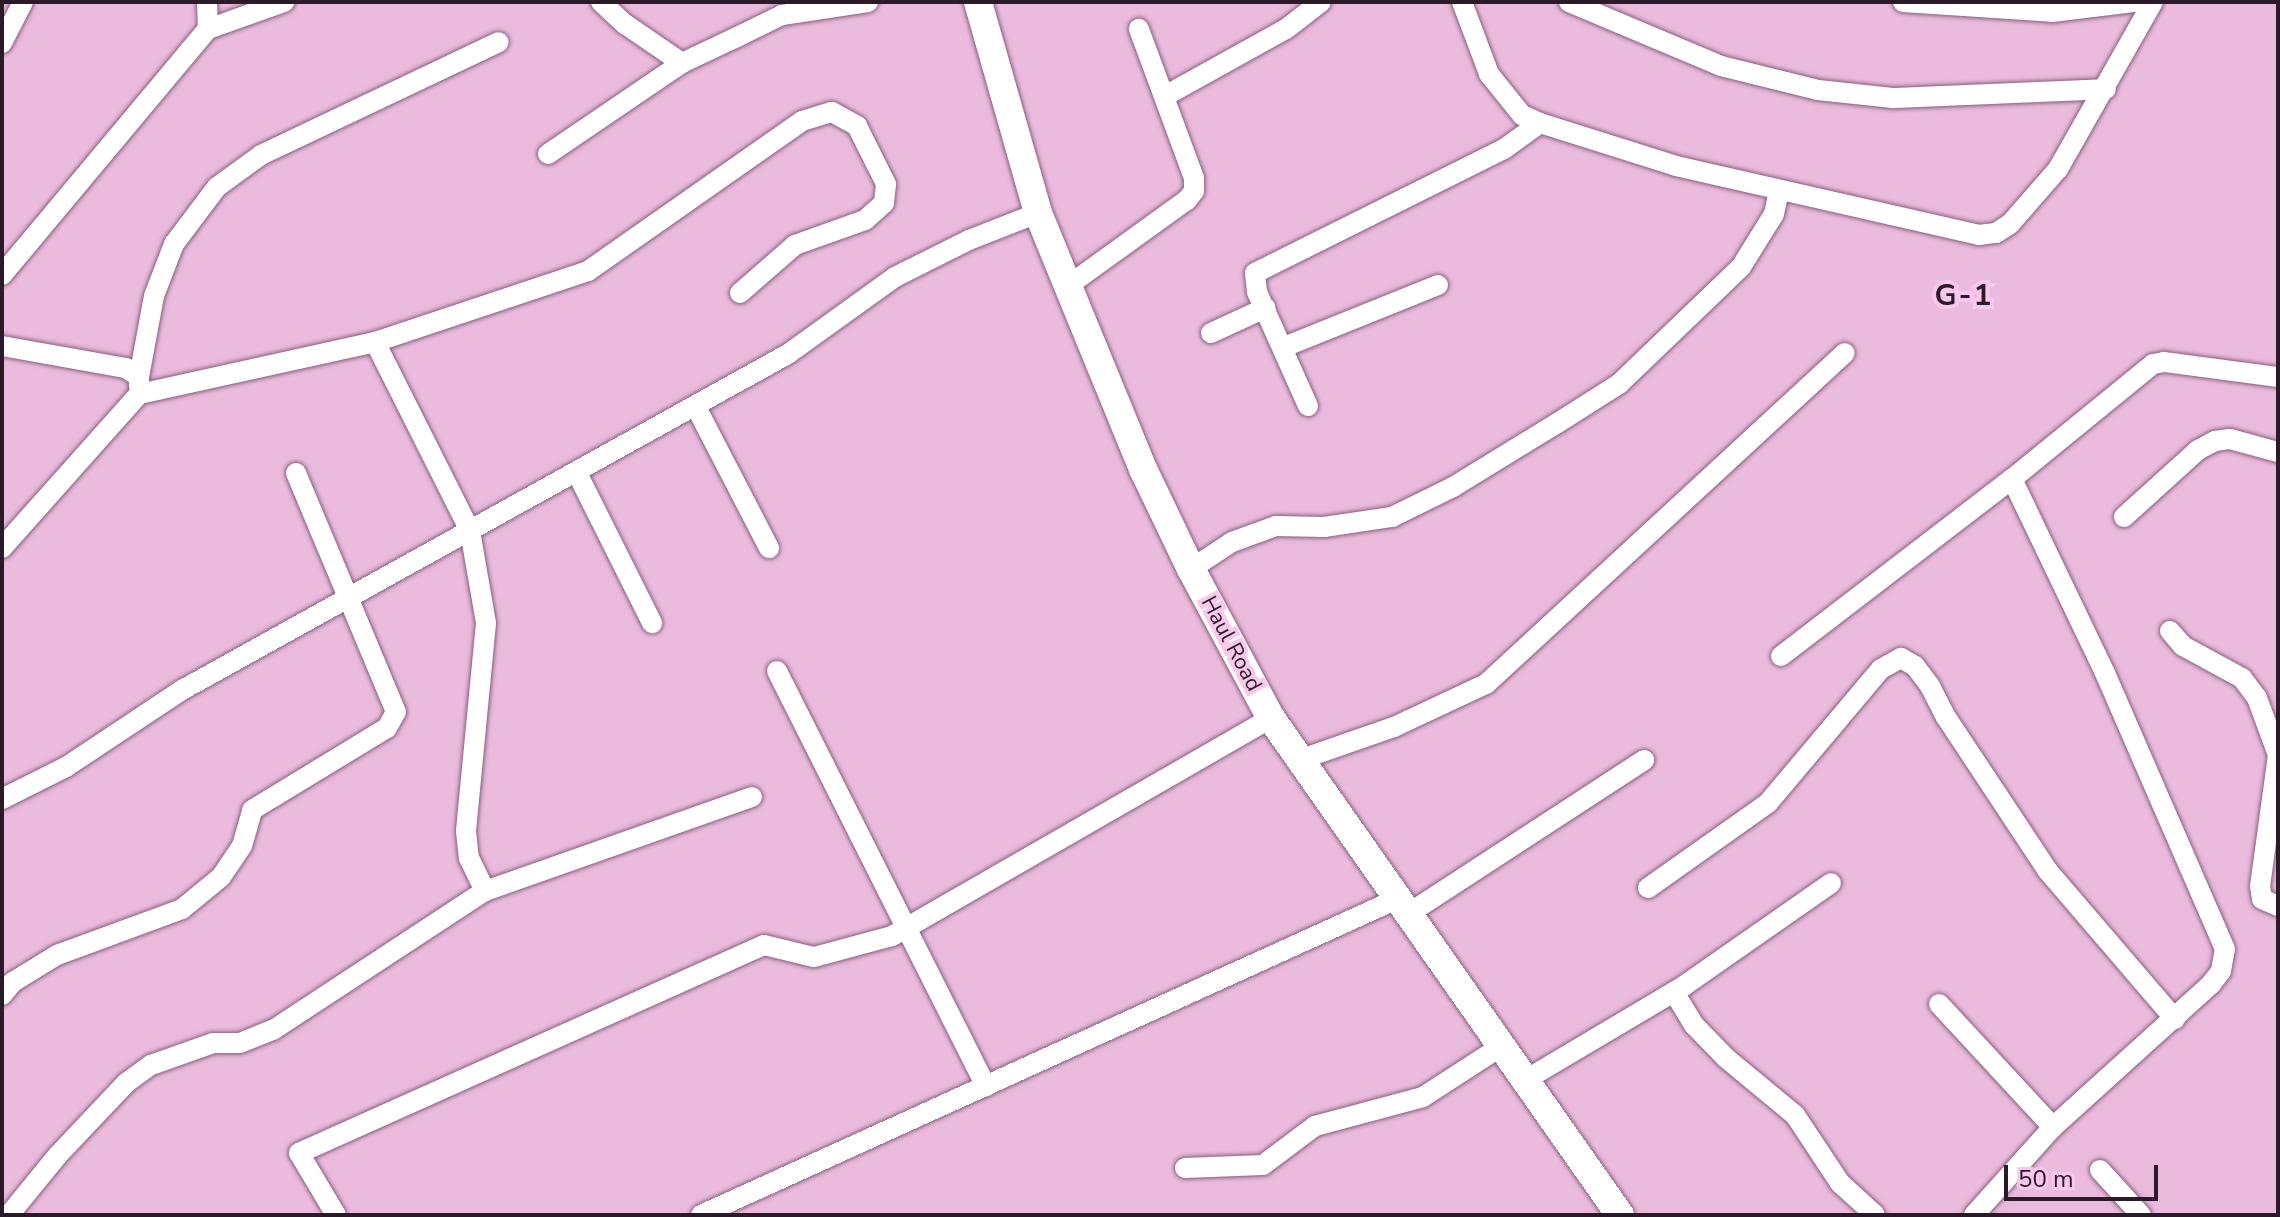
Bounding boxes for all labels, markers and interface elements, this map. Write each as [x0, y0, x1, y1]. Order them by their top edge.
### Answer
district label: G-1 [1934, 278, 1994, 314]
street label: Haul Road [1195, 592, 1267, 696]
scale bar [2008, 1149, 2162, 1199]
text: 50 m [2018, 1163, 2074, 1195]

